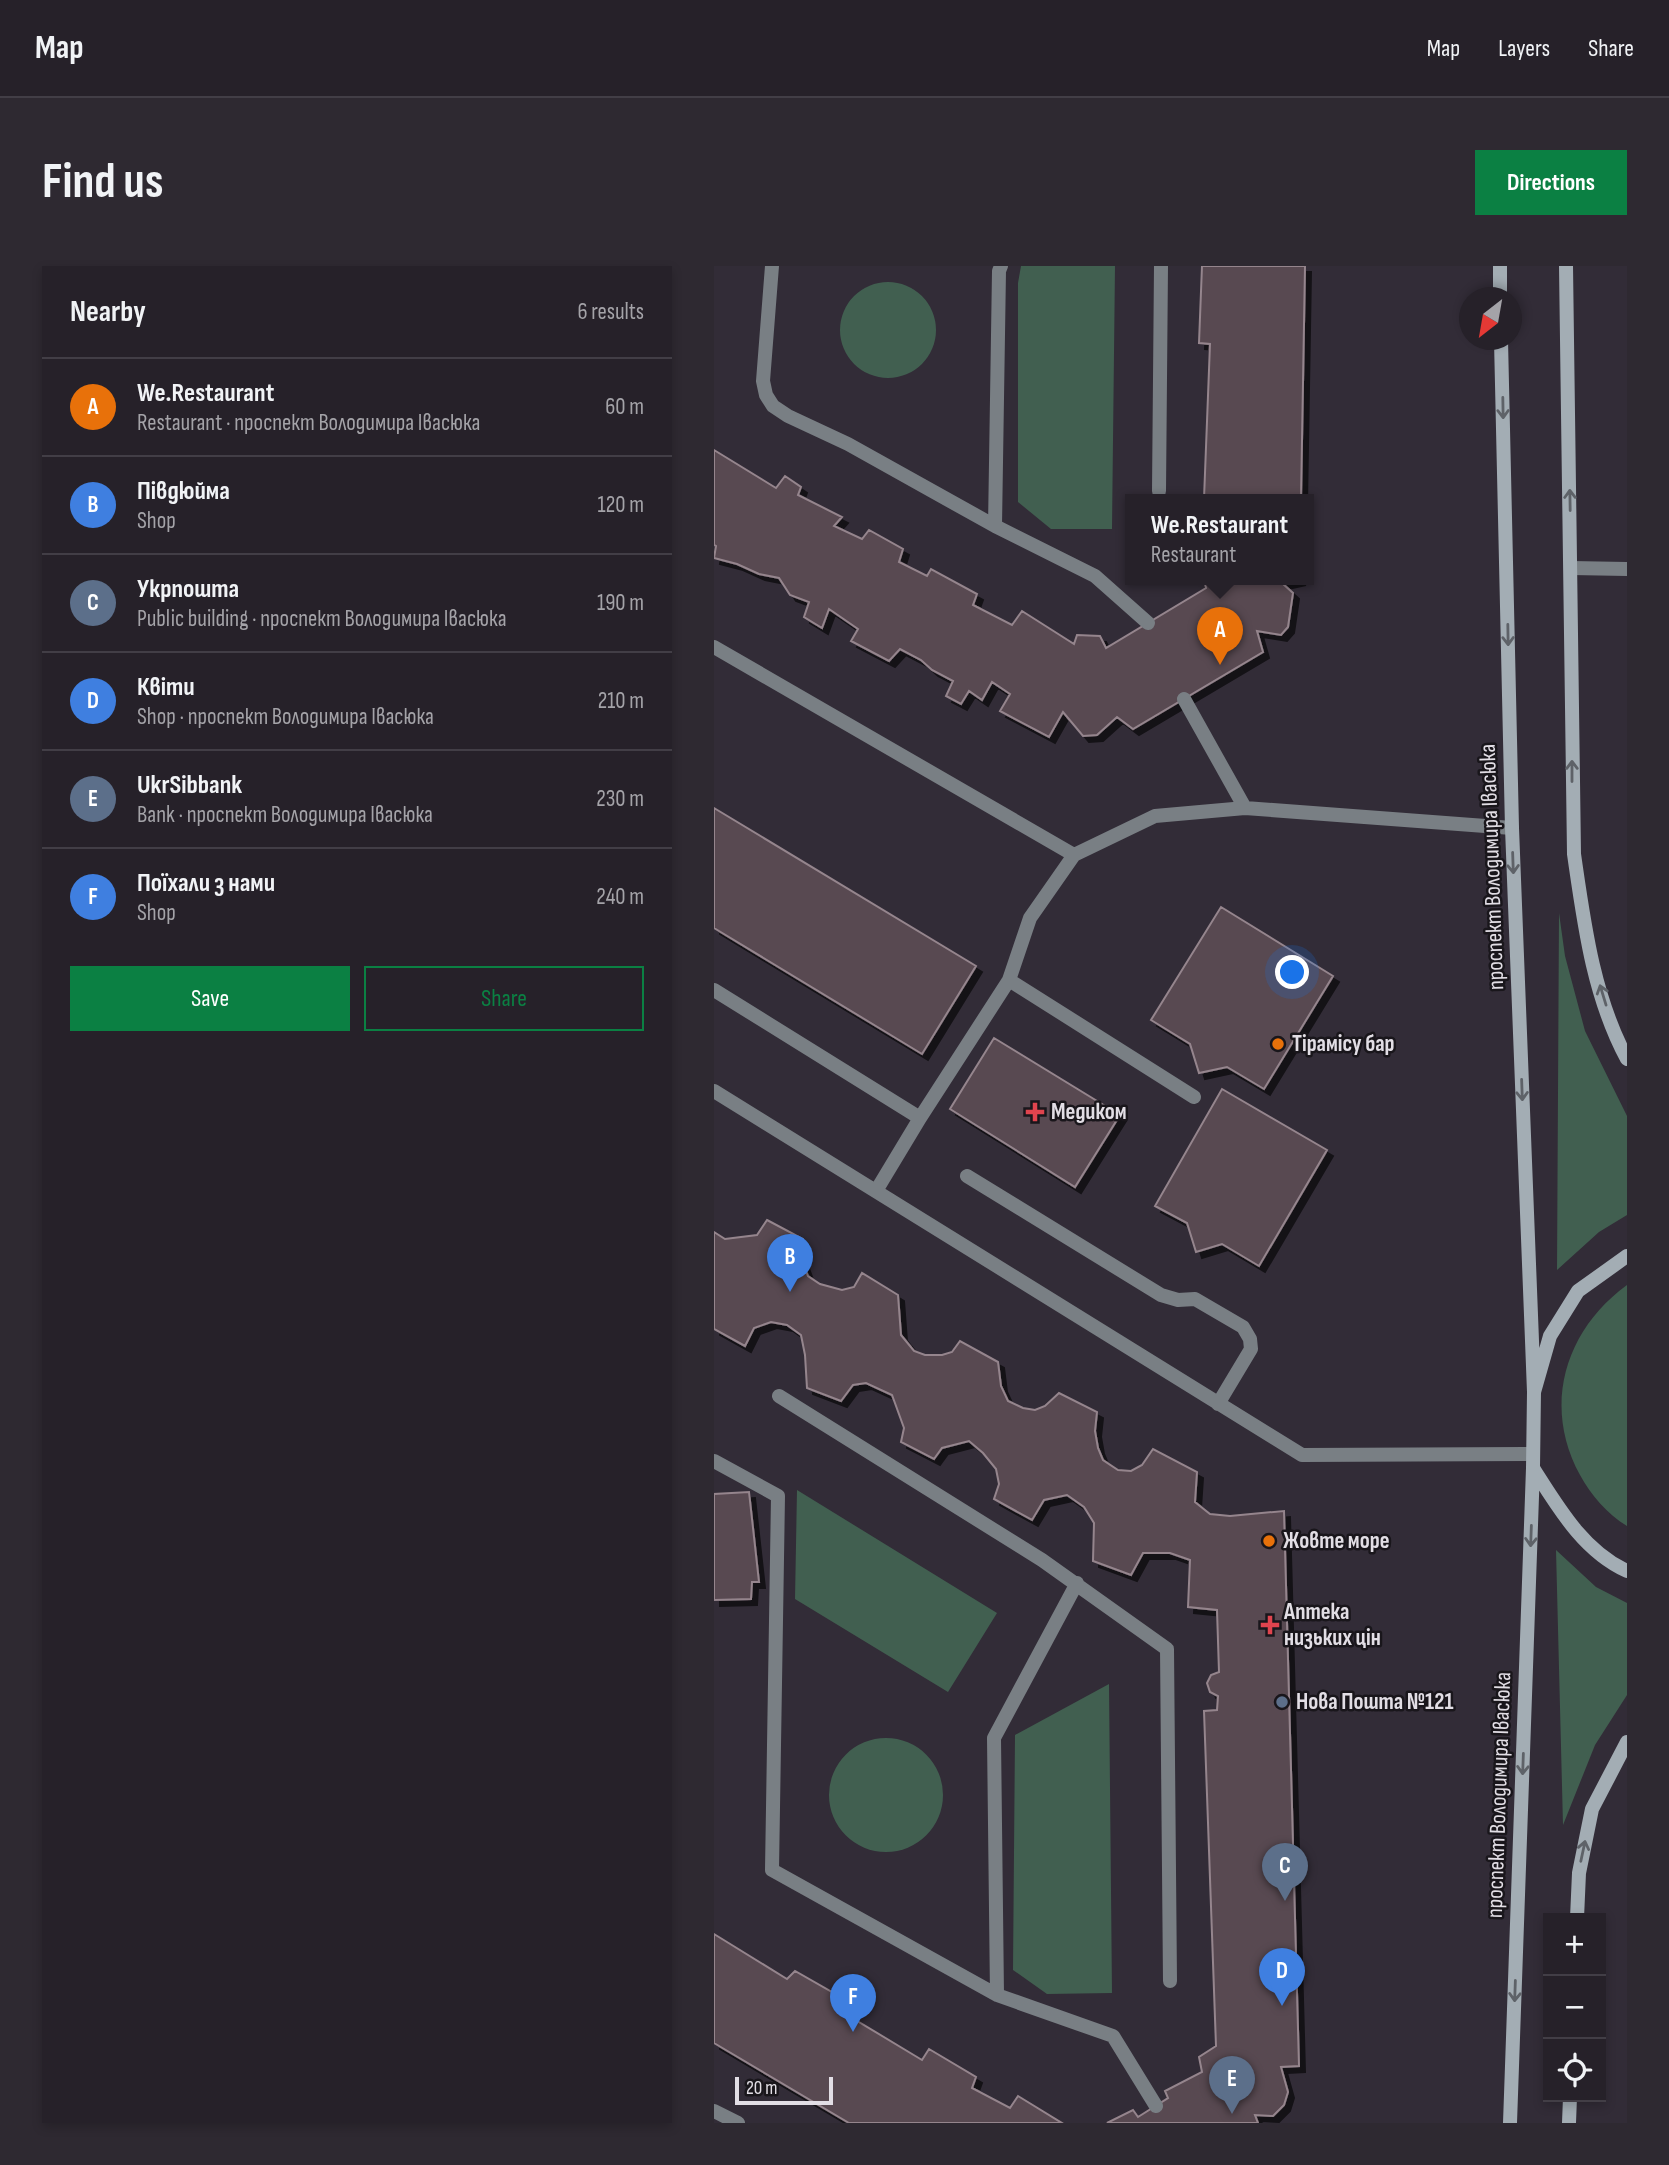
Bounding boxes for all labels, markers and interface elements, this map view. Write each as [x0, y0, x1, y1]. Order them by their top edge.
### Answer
text: Map [35, 28, 84, 68]
text: Map [1427, 34, 1460, 63]
text: Layers [1498, 34, 1550, 63]
text: Share [1588, 34, 1634, 63]
button: Directions [1475, 150, 1627, 215]
text: Find us [42, 153, 164, 212]
north arrow [1459, 287, 1522, 350]
text: Nearby [70, 294, 146, 330]
text: 6 results [578, 298, 644, 326]
text: We.Restaurant [137, 378, 274, 409]
text: A [88, 393, 98, 421]
text: 60 m [605, 393, 644, 421]
one-way arrow [1496, 396, 1510, 419]
text: Restaurant · проспект Володимира Івасюка [137, 409, 480, 437]
text: Півдюйма [137, 476, 230, 507]
one-way arrow [1563, 489, 1576, 512]
text: B [88, 491, 98, 519]
text: 120 m [598, 491, 644, 519]
popup [1125, 494, 1314, 585]
text: Shop [137, 507, 176, 535]
text: We.Restaurant [1151, 510, 1288, 541]
text: Restaurant [1151, 541, 1236, 569]
text: Укрпошта [137, 574, 239, 605]
text: C [87, 589, 99, 617]
text: 190 m [597, 589, 644, 617]
text: Public building · проспект Володимира Івасюка [137, 605, 507, 633]
pin: A [1197, 607, 1243, 665]
one-way arrow [1501, 623, 1515, 646]
text: Квiти [137, 672, 195, 703]
text: D [87, 687, 99, 715]
text: 210 m [598, 687, 644, 715]
text: Shop · проспект Володимира Івасюка [137, 703, 434, 731]
street label: проспект Володимира Івасюка [1474, 743, 1510, 991]
one-way arrow [1565, 760, 1579, 783]
text: UkrSibbank [137, 770, 242, 801]
text: E [88, 785, 98, 813]
text: 230 m [596, 785, 644, 813]
text: Bank · проспект Володимира Івасюка [137, 801, 433, 829]
one-way arrow [1507, 851, 1520, 874]
text: Поїхали з нами [137, 868, 275, 899]
text: F [88, 883, 98, 911]
text: 240 m [596, 883, 644, 911]
text: Shop [137, 899, 176, 927]
your location [1275, 955, 1309, 989]
button: Save [70, 966, 350, 1031]
button: Share [364, 966, 644, 1031]
one-way arrow [1595, 985, 1608, 1007]
place label: Тірамісу бар [1292, 1030, 1395, 1058]
marker: Тірамісу бар [1270, 1036, 1286, 1052]
one-way arrow [1515, 1078, 1529, 1101]
place label: Медиком [1051, 1098, 1127, 1126]
marker: Медиком [1025, 1102, 1045, 1122]
pin: B [767, 1234, 813, 1292]
one-way arrow [1525, 1525, 1538, 1548]
place label: Жовте море [1283, 1527, 1390, 1555]
marker: Жовте море [1261, 1533, 1277, 1549]
place label: Аптека низьких цін [1283, 1598, 1381, 1652]
marker: Аптека низьких цін [1262, 1617, 1278, 1633]
street label: проспект Володимира Івасюка [1481, 1671, 1517, 1919]
place label: Нова Пошта №121 [1296, 1688, 1453, 1716]
marker: Нова Пошта №121 [1274, 1694, 1290, 1710]
one-way arrow [1516, 1752, 1530, 1775]
one-way arrow [1577, 1840, 1591, 1862]
pin: C [1262, 1843, 1308, 1901]
map controls [1543, 1913, 1606, 2102]
button: + [1543, 1913, 1606, 1976]
pin: D [1259, 1948, 1305, 2006]
pin: F [830, 1974, 876, 2032]
button: − [1543, 1976, 1606, 2039]
one-way arrow [1508, 1979, 1521, 2002]
button: locate [1543, 2039, 1606, 2102]
pin: E [1209, 2056, 1255, 2114]
scale bar [735, 2074, 833, 2106]
text: 20 m [746, 2077, 778, 2100]

